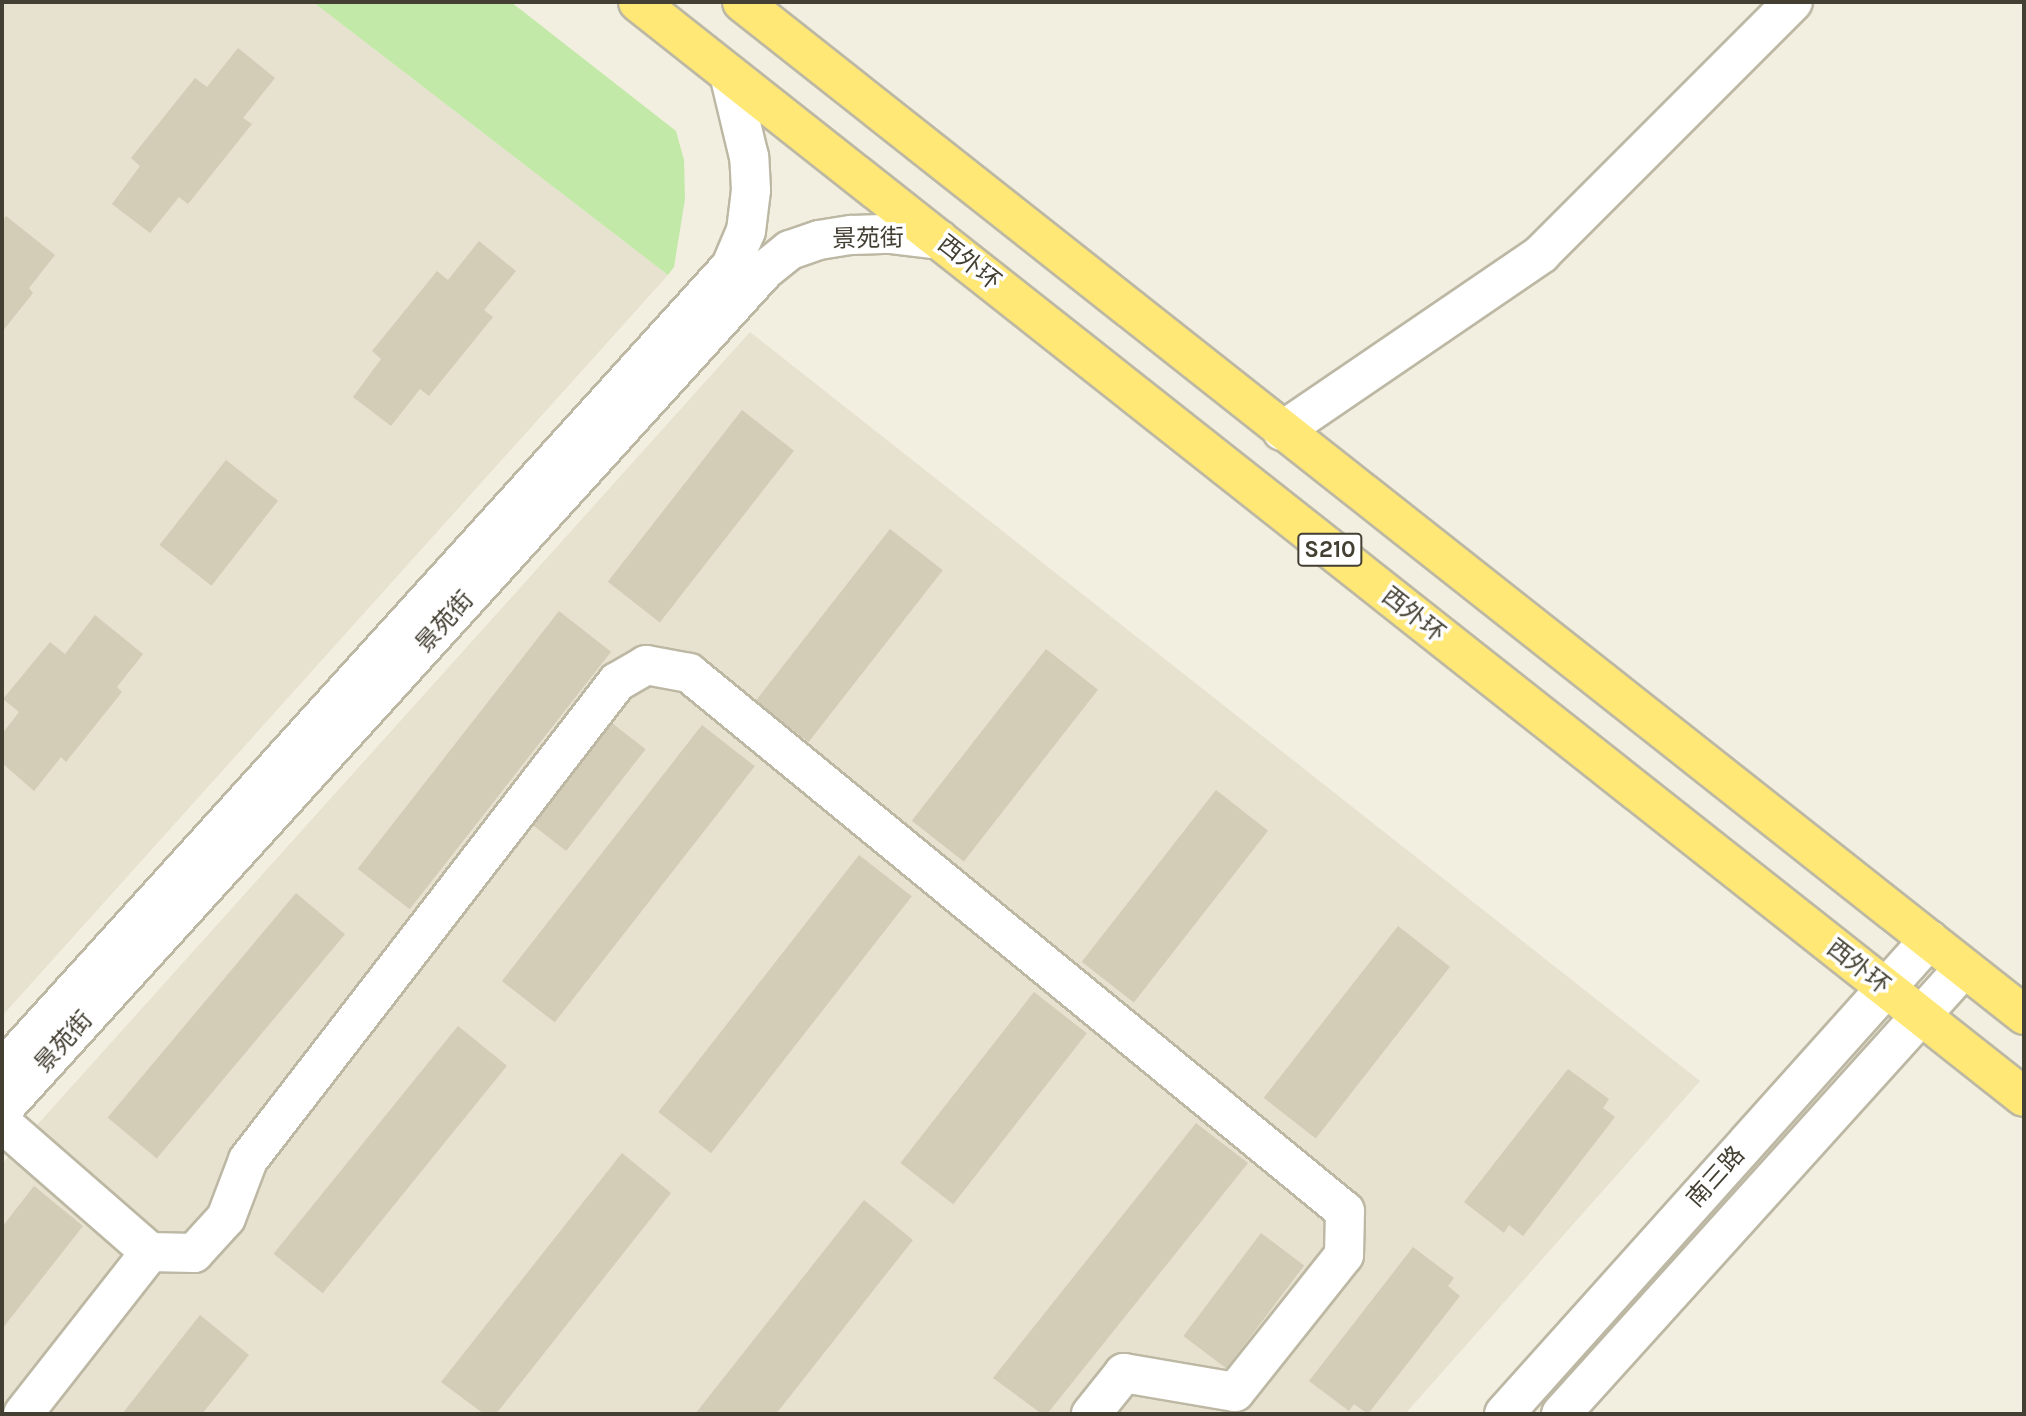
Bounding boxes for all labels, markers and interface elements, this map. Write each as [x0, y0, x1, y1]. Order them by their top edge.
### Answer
street label: 景苑街 [832, 224, 904, 254]
street label: 西外环 [932, 229, 1006, 297]
road number: S210 [1297, 530, 1363, 570]
street label: 西外环 [1376, 581, 1450, 649]
street label: 景苑街 [410, 586, 480, 658]
street label: 西外环 [1821, 933, 1895, 1001]
street label: 景苑街 [29, 1006, 99, 1078]
street label: 南三路 [1681, 1141, 1751, 1213]

